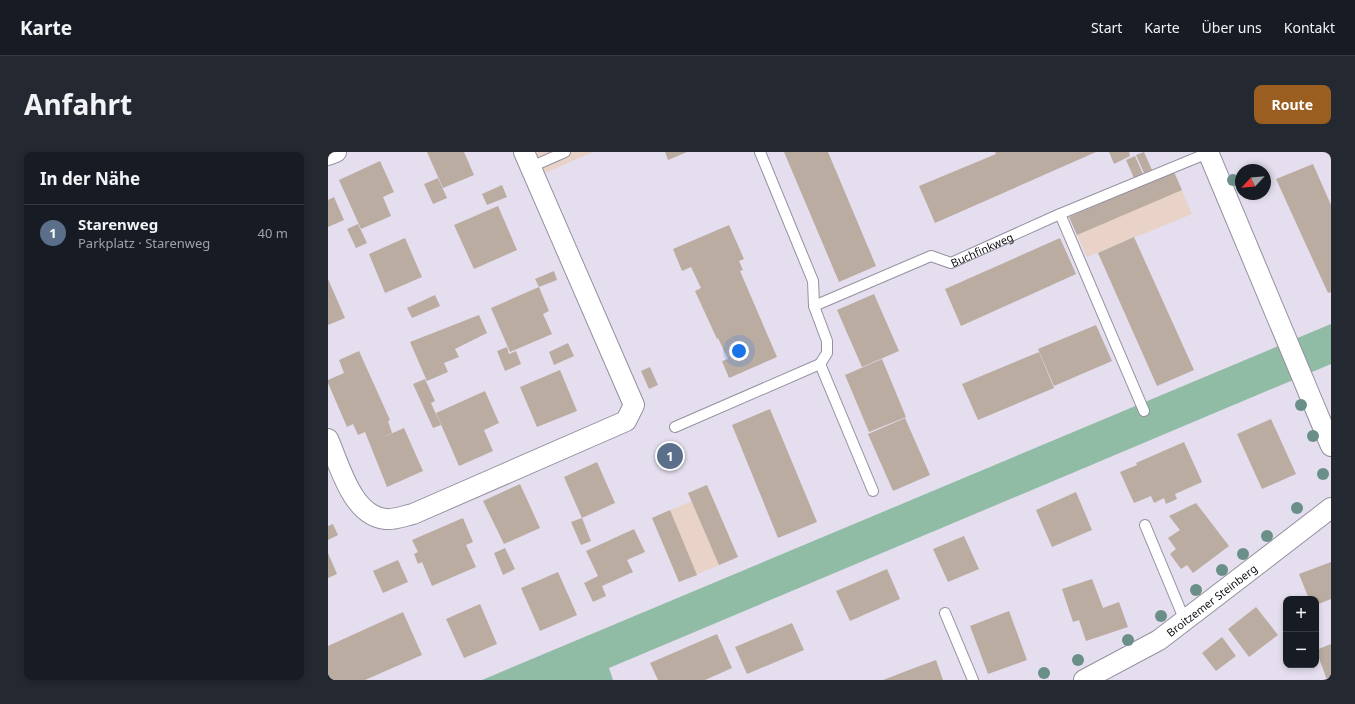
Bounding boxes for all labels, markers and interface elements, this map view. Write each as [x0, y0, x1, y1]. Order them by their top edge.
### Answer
text: Karte [20, 15, 72, 41]
text: Start [1091, 18, 1122, 37]
text: Karte [1144, 18, 1180, 37]
text: Über uns [1202, 18, 1262, 37]
text: Kontakt [1284, 18, 1335, 37]
text: Anfahrt [24, 85, 132, 123]
button: Route [1254, 85, 1331, 124]
north arrow [1235, 164, 1271, 200]
text: In der Nähe [40, 167, 140, 190]
text: Starenweg [78, 214, 158, 234]
text: 1 [49, 224, 57, 242]
text: 40 m [258, 224, 288, 242]
street label: Buchfinkweg [948, 229, 1015, 270]
text: Parkplatz · Starenweg [78, 234, 210, 252]
your location [729, 341, 749, 361]
pin: 1 [657, 441, 683, 471]
street label: Broitzemer Steinberg [1163, 560, 1260, 639]
map controls [1283, 596, 1319, 668]
button: + [1283, 596, 1319, 632]
button: − [1283, 632, 1319, 668]

